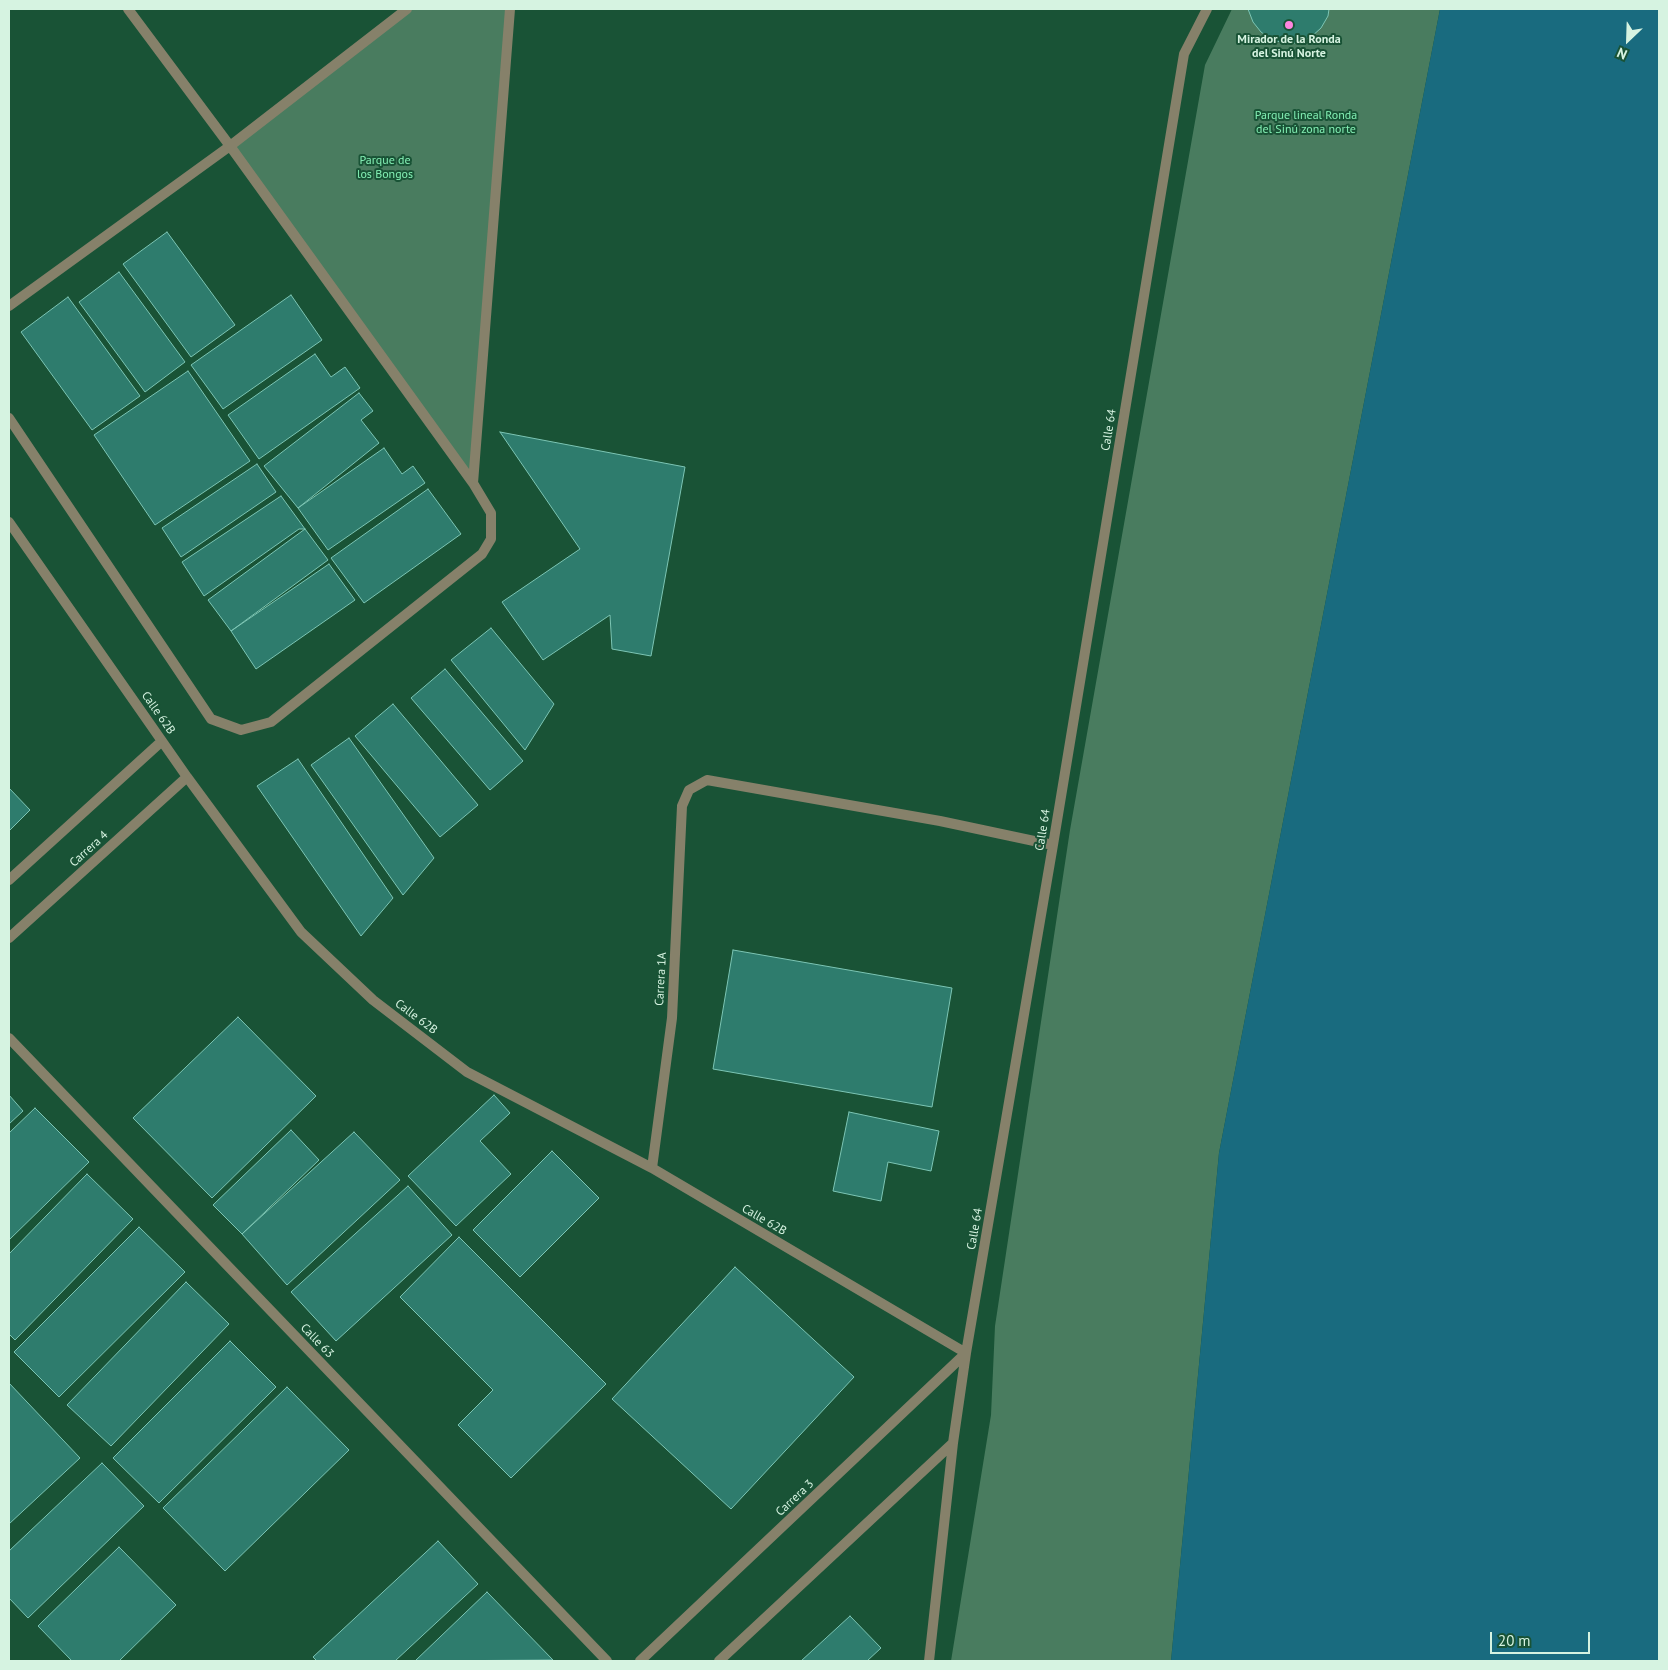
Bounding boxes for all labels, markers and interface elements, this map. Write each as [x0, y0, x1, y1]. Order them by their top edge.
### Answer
north arrow [1603, 15, 1653, 65]
marker: Mirador de la Ronda del Sinú Norte [1283, 19, 1295, 31]
place label: Mirador de la Ronda del Sinú Norte [1237, 33, 1341, 61]
text: N [1614, 44, 1630, 64]
park label: Parque lineal Ronda del Sinú zona norte [1255, 109, 1357, 137]
park label: Parque de los Bongos [357, 154, 413, 182]
street label: Calle 64 [1099, 408, 1119, 452]
street label: Calle 62B [138, 689, 178, 737]
street label: Calle 64 [1033, 808, 1053, 852]
street label: Carrera 4 [67, 828, 111, 870]
street label: Carrera 1A [652, 952, 670, 1006]
street label: Calle 62B [392, 997, 440, 1037]
street label: Calle 62B [739, 1202, 789, 1238]
street label: Calle 64 [964, 1207, 986, 1251]
street label: Calle 63 [297, 1321, 337, 1361]
street label: Carrera 3 [773, 1477, 817, 1519]
scale bar [1493, 1622, 1593, 1654]
text: 20 m [1498, 1631, 1531, 1650]

